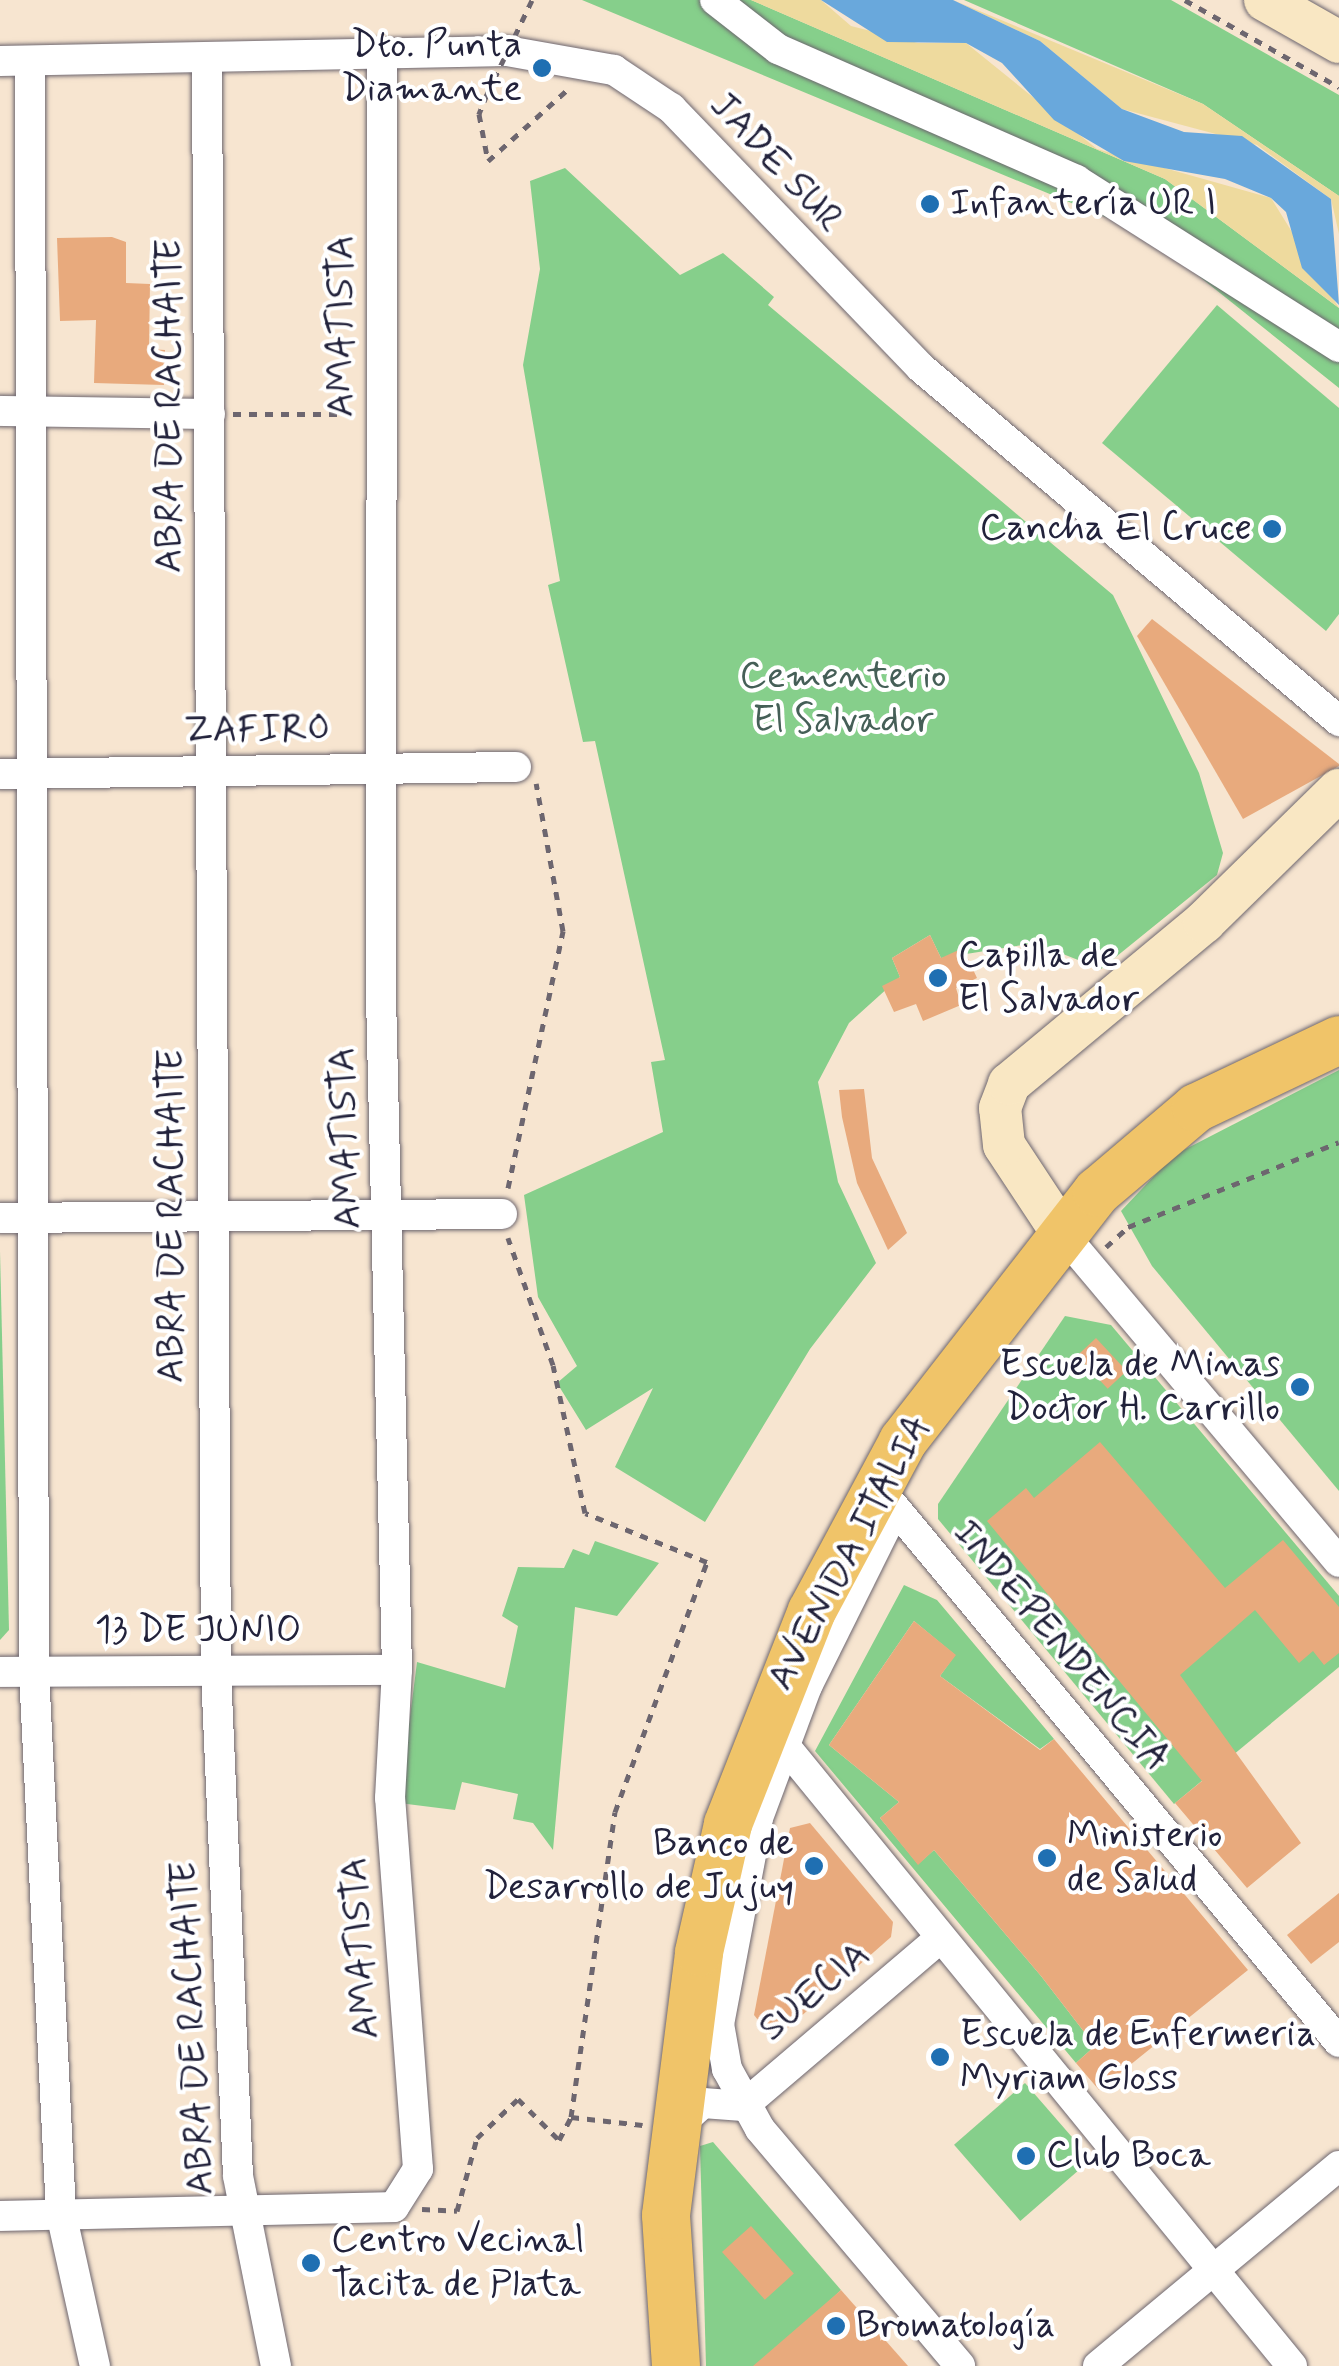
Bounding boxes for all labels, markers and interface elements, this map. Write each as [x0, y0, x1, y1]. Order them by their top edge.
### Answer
place label: Dto. Punta Diamante [341, 23, 522, 112]
marker: Dto. Punta Diamante [531, 57, 553, 79]
street label: JADE SUR [699, 83, 853, 243]
place label: Infantería UR I [950, 181, 1225, 227]
marker: Infantería UR I [919, 193, 941, 215]
street label: AMATISTA [319, 235, 365, 417]
street label: ABRA DE RACHAITE [147, 239, 193, 573]
place label: Cancha El Cruce [983, 506, 1252, 552]
marker: Cancha El Cruce [1261, 518, 1283, 540]
park label: Cementerio El Salvador [739, 654, 947, 744]
street label: ZAFIRO [183, 706, 331, 754]
place label: Capilla de El Salvador [958, 933, 1132, 1022]
marker: Capilla de El Salvador [927, 967, 949, 989]
street label: AMATISTA [320, 1046, 372, 1230]
street label: ABRA DE RACHAITE [149, 1049, 195, 1383]
place label: Escuela de Minas Doctor H. Carrillo [1001, 1342, 1280, 1432]
marker: Escuela de Minas Doctor H. Carrillo [1289, 1376, 1311, 1398]
street label: AVENIDA ITALIA [761, 1412, 939, 1694]
street label: INDEPENDENCIA [943, 1511, 1179, 1781]
street label: 13 DE JUNIO [88, 1608, 308, 1654]
place label: Ministerio de Salud [1067, 1813, 1222, 1902]
place label: Banco de Desarrollo de Jujuy [492, 1821, 794, 1910]
marker: Ministerio de Salud [1036, 1847, 1058, 1869]
street label: AMATISTA [332, 1855, 390, 2041]
marker: Banco de Desarrollo de Jujuy [803, 1855, 825, 1877]
street label: ABRA DE RACHAITE [162, 1861, 224, 2195]
street label: SUECIA [750, 1932, 880, 2052]
place label: Escuela de Enfermeria Myriam Gloss [960, 2012, 1315, 2102]
marker: Escuela de Enfermeria Myriam Gloss [929, 2046, 951, 2068]
place label: Club Boca [1046, 2133, 1207, 2179]
marker: Club Boca [1015, 2145, 1037, 2167]
place label: Centro Vecinal Tacita de Plata [331, 2218, 585, 2308]
marker: Centro Vecinal Tacita de Plata [300, 2252, 322, 2274]
place label: Bromatología [856, 2303, 1055, 2349]
marker: Bromatología [825, 2315, 847, 2337]

